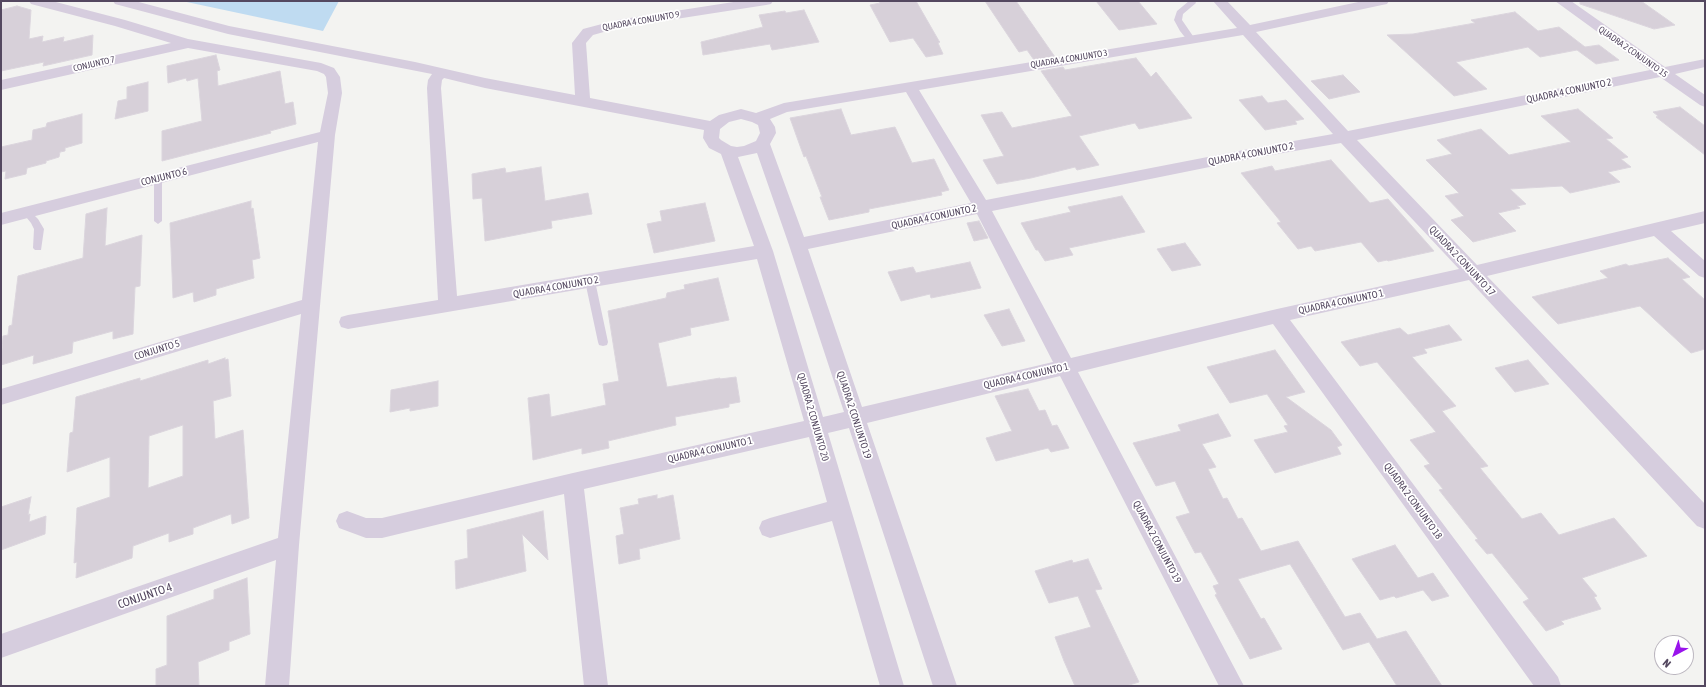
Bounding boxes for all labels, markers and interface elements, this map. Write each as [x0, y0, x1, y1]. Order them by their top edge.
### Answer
street label: QUADRA 4 CONJUNTO 9 [602, 9, 680, 33]
street label: QUADRA 2 CONJUNTO 15 [1596, 24, 1670, 80]
street label: QUADRA 4 CONJUNTO 3 [1030, 48, 1108, 70]
street label: CONJUNTO 7 [72, 54, 116, 74]
street label: QUADRA 4 CONJUNTO 2 [1525, 76, 1613, 106]
street label: QUADRA 4 CONJUNTO 2 [1207, 140, 1295, 168]
street label: CONJUNTO 6 [140, 165, 188, 189]
street label: QUADRA 4 CONJUNTO 2 [890, 202, 978, 232]
street label: QUADRA 2 CONJUNTO 17 [1426, 223, 1498, 299]
street label: QUADRA 4 CONJUNTO 2 [512, 274, 600, 300]
street label: QUADRA 4 CONJUNTO 1 [1297, 287, 1385, 317]
street label: CONJUNTO 5 [133, 337, 181, 363]
street label: QUADRA 4 CONJUNTO 1 [982, 360, 1070, 392]
street label: QUADRA 2 CONJUNTO 19 [834, 370, 874, 460]
street label: QUADRA 2 CONJUNTO 20 [795, 371, 831, 463]
street label: QUADRA 4 CONJUNTO 1 [666, 434, 754, 466]
street label: QUADRA 2 CONJUNTO 18 [1381, 460, 1445, 542]
street label: QUADRA 2 CONJUNTO 19 [1130, 499, 1184, 585]
street label: CONJUNTO 4 [116, 580, 174, 612]
north arrow [1654, 635, 1694, 675]
text: N [1660, 657, 1673, 670]

